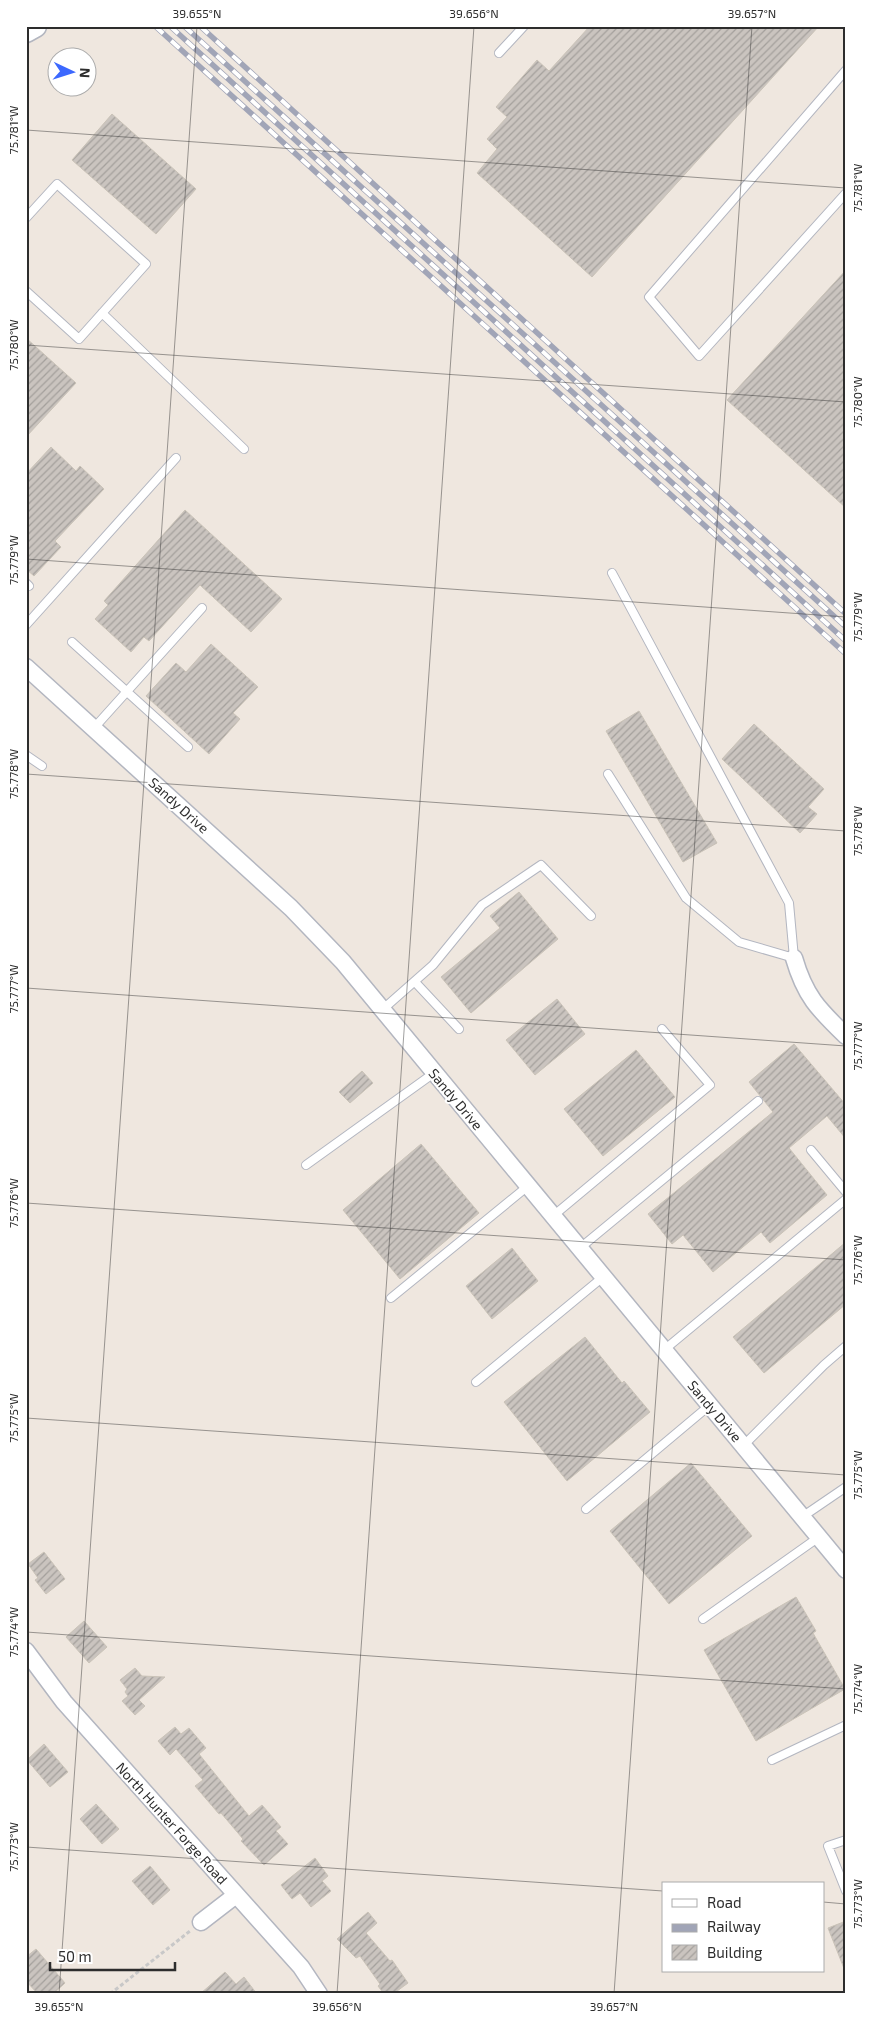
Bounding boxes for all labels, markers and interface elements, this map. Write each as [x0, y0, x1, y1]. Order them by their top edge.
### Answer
text: 39.655°N [173, 6, 221, 20]
text: 39.656°N [449, 6, 499, 20]
text: 39.657°N [728, 6, 776, 20]
north arrow [48, 48, 98, 98]
text: N [77, 67, 94, 79]
text: 75.781°W [6, 106, 20, 154]
text: 75.781°W [850, 164, 864, 212]
text: 75.780°W [6, 319, 20, 371]
text: 75.780°W [850, 376, 864, 428]
text: 75.779°W [6, 535, 20, 585]
text: 75.779°W [850, 592, 864, 642]
text: 75.778°W [6, 749, 20, 799]
street label: Sandy Drive [145, 774, 213, 836]
text: 75.778°W [850, 806, 864, 856]
text: 75.777°W [6, 964, 20, 1014]
text: 75.777°W [850, 1021, 864, 1071]
street label: Sandy Drive [425, 1065, 487, 1133]
text: 75.776°W [6, 1178, 20, 1228]
text: 75.776°W [850, 1235, 864, 1285]
street label: Sandy Drive [684, 1377, 746, 1445]
text: 75.775°W [6, 1393, 20, 1443]
text: 75.775°W [850, 1450, 864, 1500]
text: 75.774°W [6, 1607, 20, 1657]
text: 75.774°W [850, 1664, 864, 1714]
street label: North Hunter Forge Road [113, 1759, 231, 1887]
text: 75.773°W [6, 1822, 20, 1872]
text: 75.773°W [850, 1879, 864, 1929]
legend [662, 1882, 824, 1972]
text: Road [707, 1893, 742, 1911]
text: Railway [707, 1917, 761, 1935]
scale bar [50, 1940, 175, 1972]
text: Building [707, 1943, 763, 1961]
text: 50 m [58, 1947, 92, 1965]
text: 39.655°N [35, 1999, 83, 2013]
text: 39.656°N [312, 1999, 362, 2013]
text: 39.657°N [590, 1999, 638, 2013]

